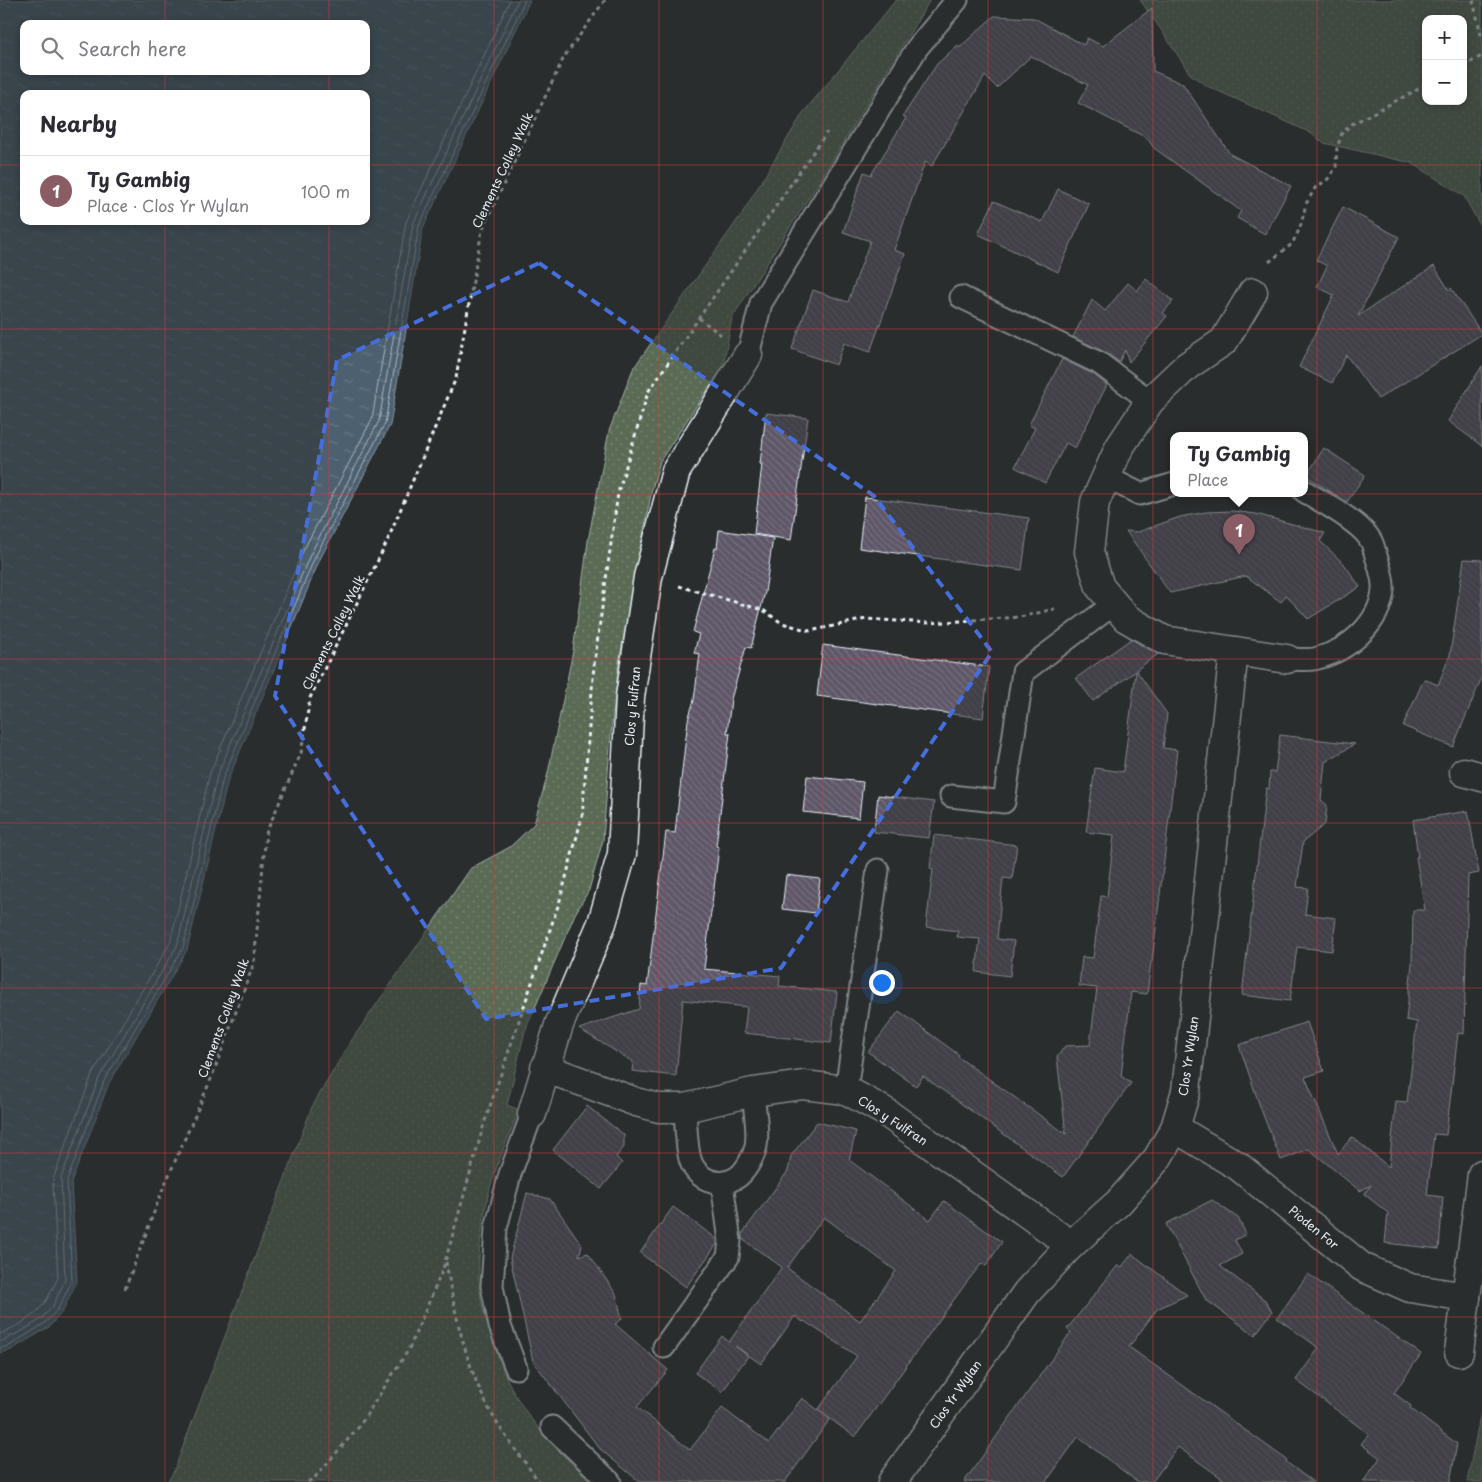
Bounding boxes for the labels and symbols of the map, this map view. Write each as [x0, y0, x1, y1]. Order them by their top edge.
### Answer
street label: Clements Colley Walk [467, 109, 537, 231]
pin: 1 [1223, 514, 1255, 555]
street label: Clements Colley Walk [297, 571, 369, 693]
street label: Clos y Fulfran [620, 665, 644, 747]
street label: Clements Colley Walk [193, 956, 253, 1080]
your location [869, 970, 895, 996]
street label: Clos Yr Wylan [1174, 1015, 1202, 1097]
street label: Clos y Fulfran [855, 1091, 931, 1149]
street label: Pioden For [1285, 1201, 1343, 1253]
street label: Clos Yr Wylan [925, 1356, 985, 1432]

